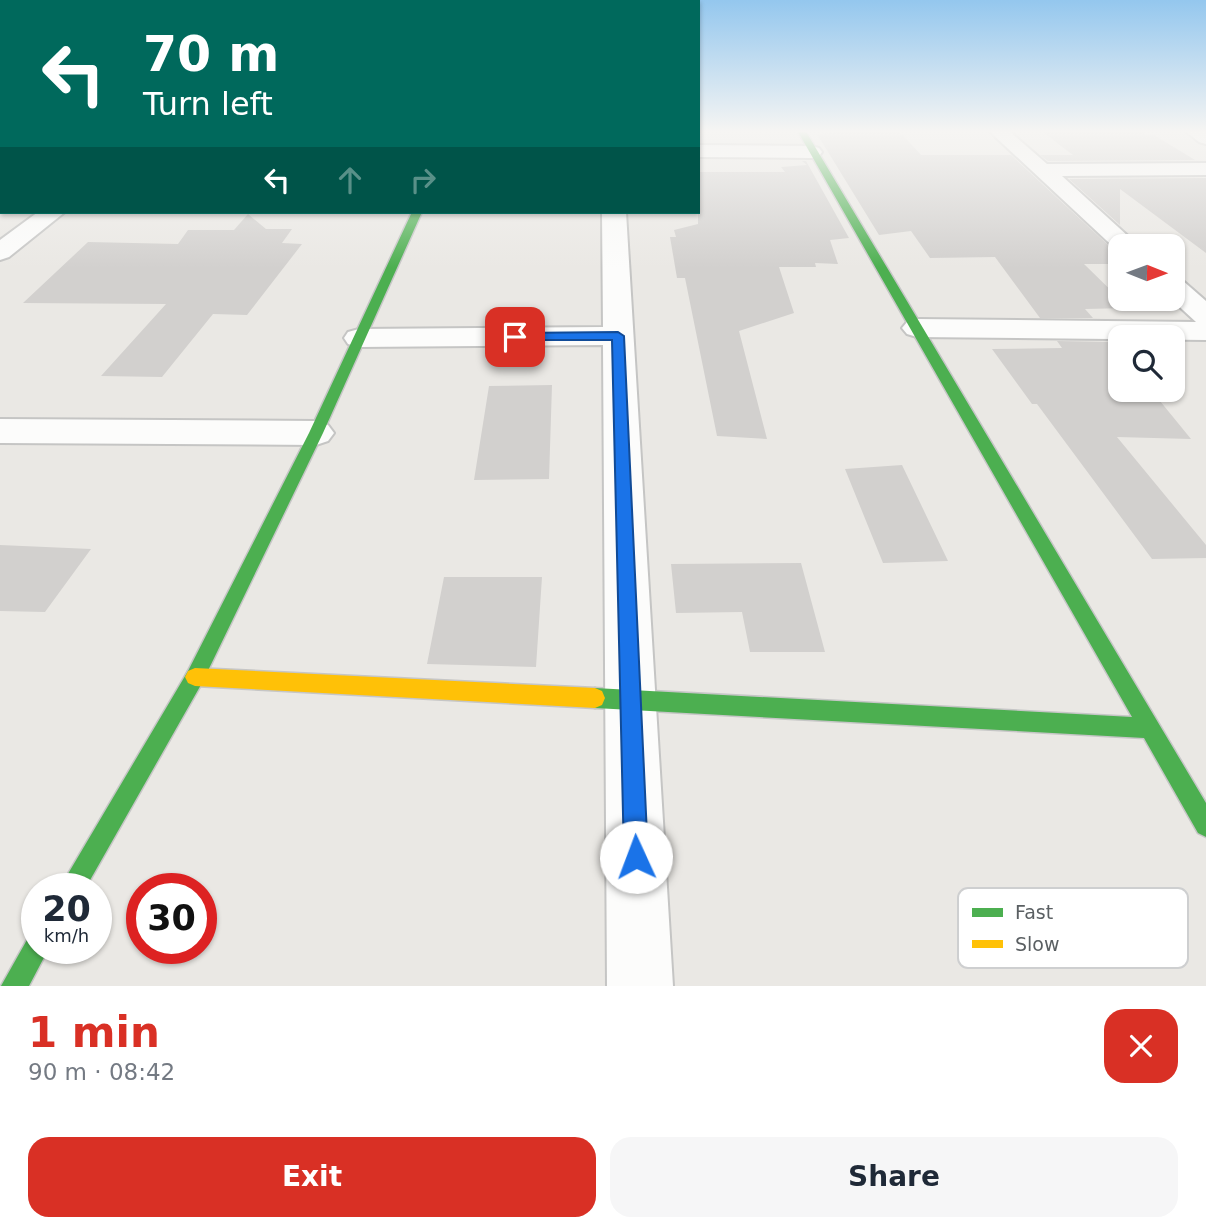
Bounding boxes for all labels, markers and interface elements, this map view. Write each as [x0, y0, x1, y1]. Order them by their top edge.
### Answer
text: 70 m [143, 26, 279, 83]
icon: left [28, 28, 119, 119]
text: Turn left [143, 85, 273, 123]
icon: left [258, 161, 296, 199]
icon: ahead [331, 161, 369, 199]
icon: right [404, 161, 442, 199]
north arrow [1108, 234, 1185, 312]
map controls [1108, 234, 1185, 402]
pin [485, 307, 545, 367]
icon: arrive [496, 318, 534, 356]
button: search [1108, 325, 1185, 402]
position arrow [599, 820, 673, 894]
speed limit sign: 30 [126, 873, 217, 964]
legend [958, 888, 1188, 968]
text: 20 [42, 889, 91, 929]
text: Fast [1015, 901, 1053, 923]
text: km/h [44, 925, 89, 946]
text: Slow [1015, 933, 1060, 955]
text: 1 min [28, 1008, 160, 1057]
button: close [1104, 1009, 1178, 1083]
text: 90 m · 08:42 [28, 1059, 175, 1085]
button: Exit [28, 1137, 596, 1217]
button: Share [610, 1137, 1178, 1217]

